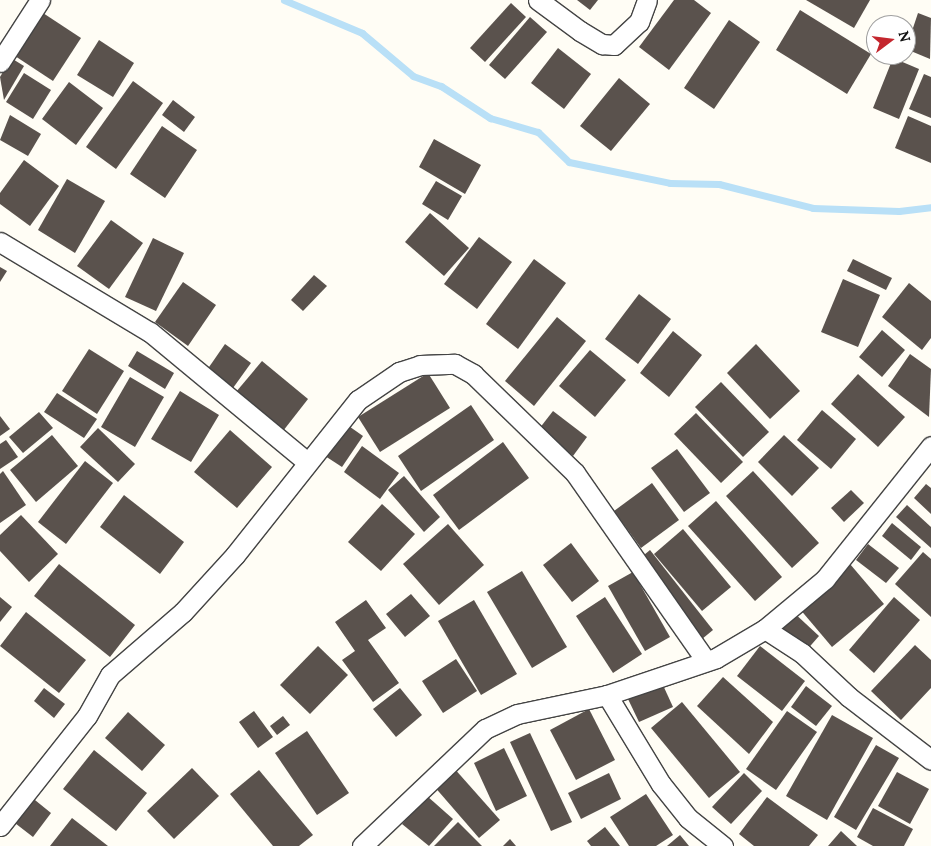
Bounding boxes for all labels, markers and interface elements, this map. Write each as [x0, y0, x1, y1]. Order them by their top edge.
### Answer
north arrow [866, 15, 916, 65]
text: N [894, 29, 915, 44]

